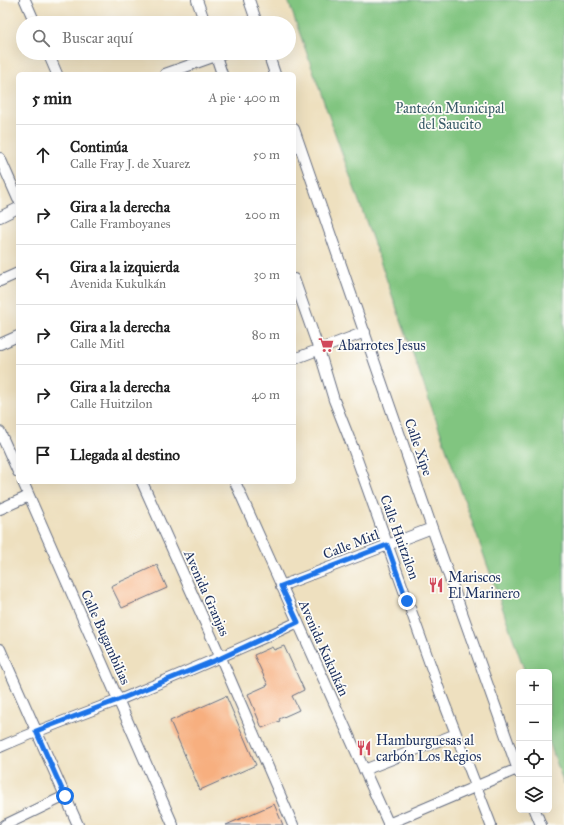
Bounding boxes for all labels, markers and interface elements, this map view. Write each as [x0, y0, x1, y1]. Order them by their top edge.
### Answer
search box [16, 16, 296, 60]
icon: search [30, 27, 52, 49]
text: Buscar aquí [62, 29, 133, 47]
text: 5 min [32, 88, 72, 109]
text: A pie · 400 m [208, 90, 280, 106]
park label: Panteón Municipal del Saucito [395, 100, 505, 133]
text: Continúa [70, 138, 128, 156]
icon: ahead [32, 144, 54, 166]
text: 50 m [253, 147, 280, 163]
text: Calle Fray J. de Xuarez [70, 156, 190, 172]
text: Gira a la derecha [70, 198, 170, 216]
icon: right [32, 204, 54, 226]
text: 200 m [245, 207, 280, 223]
text: Calle Framboyanes [70, 216, 171, 232]
text: Gira a la izquierda [70, 258, 179, 276]
icon: left [32, 264, 54, 286]
text: 30 m [254, 267, 280, 283]
text: Avenida Kukulkán [70, 276, 166, 292]
text: Gira a la derecha [70, 318, 170, 336]
icon: right [32, 324, 54, 346]
text: 80 m [252, 327, 280, 343]
text: Calle Mitl [70, 336, 125, 352]
supermarket icon: Abarrotes Jesus [317, 336, 335, 354]
place label: Abarrotes Jesus [337, 337, 426, 355]
text: Gira a la derecha [70, 378, 170, 396]
icon: right [32, 384, 54, 406]
text: 40 m [251, 387, 280, 403]
text: Calle Huitzilon [70, 396, 152, 412]
street label: Calle Xipe [401, 416, 436, 478]
icon: arrive [32, 444, 54, 466]
text: Llegada al destino [70, 446, 180, 464]
street label: Calle Huitzilon [376, 493, 423, 582]
street label: Calle Mitl [321, 526, 382, 563]
street label: Avenida Granjas [180, 547, 233, 639]
place label: Mariscos El Marinero [448, 569, 520, 602]
restaurant icon: Mariscos El Marinero [427, 576, 445, 594]
street label: Calle Bugambilias [77, 587, 134, 687]
route end [398, 592, 416, 610]
street label: Avenida Kukulkán [294, 597, 353, 699]
map controls [516, 669, 552, 813]
button: + [516, 669, 552, 705]
button: − [516, 705, 552, 741]
place label: Hamburguesas al carbón Los Regios [376, 732, 481, 765]
restaurant icon: Hamburguesas al carbón Los Regios [355, 739, 373, 757]
button: locate [516, 741, 552, 777]
button: layers [516, 777, 552, 813]
route start [56, 787, 74, 805]

